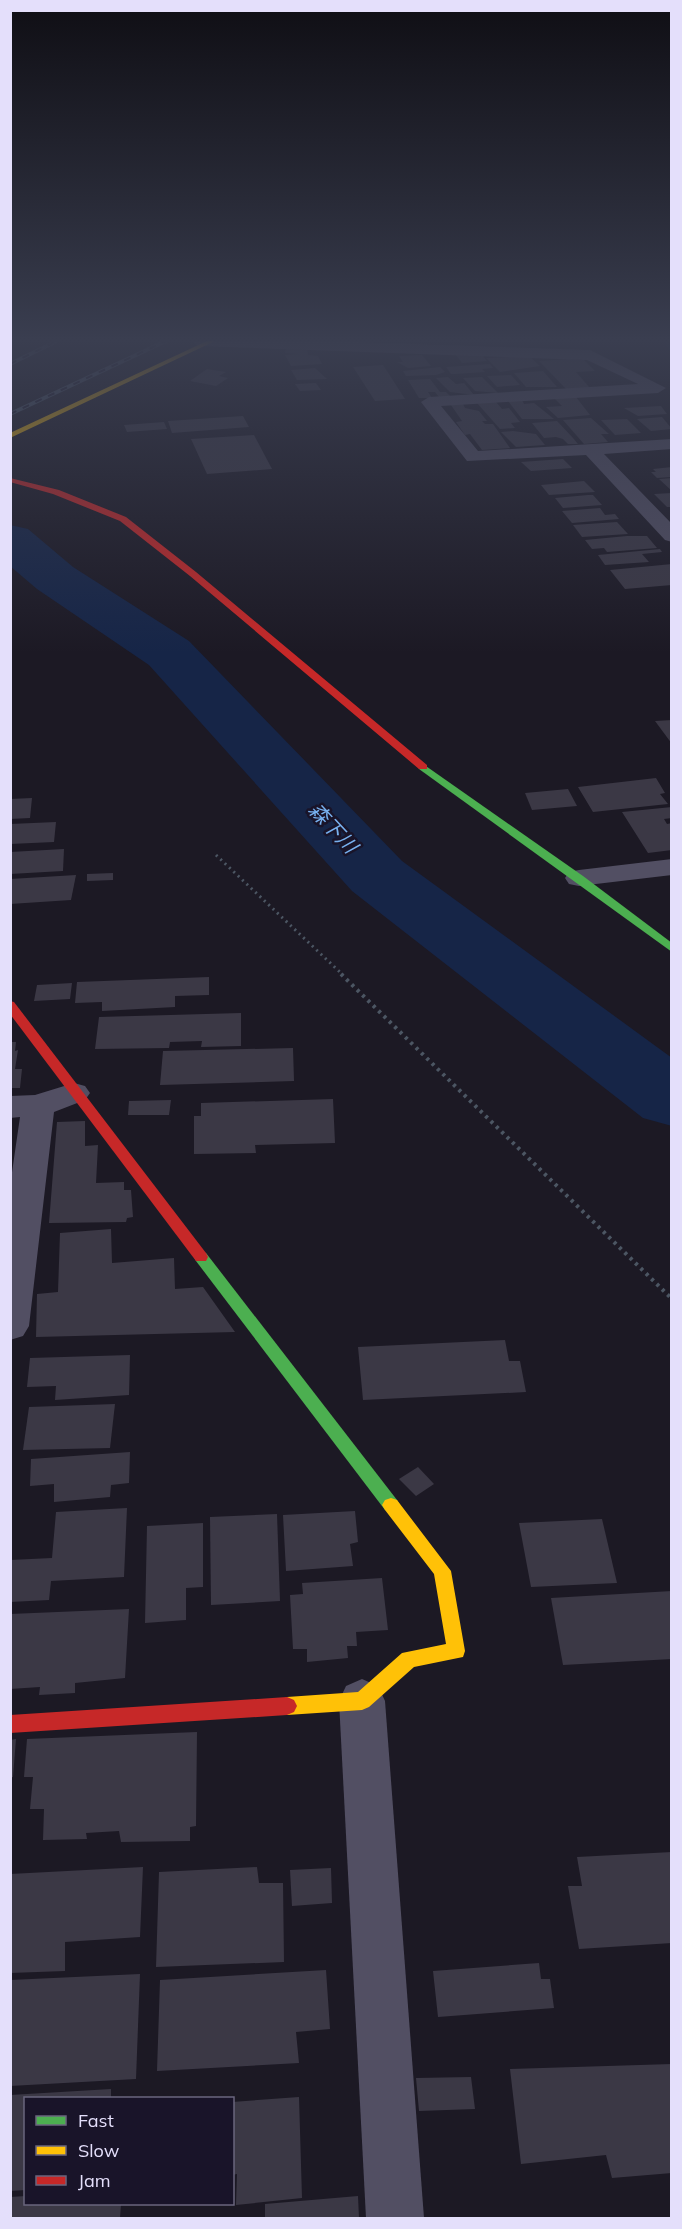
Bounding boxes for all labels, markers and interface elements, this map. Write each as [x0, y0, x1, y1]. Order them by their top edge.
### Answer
water label: 森下川 [304, 797, 364, 860]
legend [24, 2097, 234, 2205]
text: Fast [78, 2109, 114, 2132]
text: Slow [78, 2139, 120, 2162]
text: Jam [78, 2169, 111, 2192]

